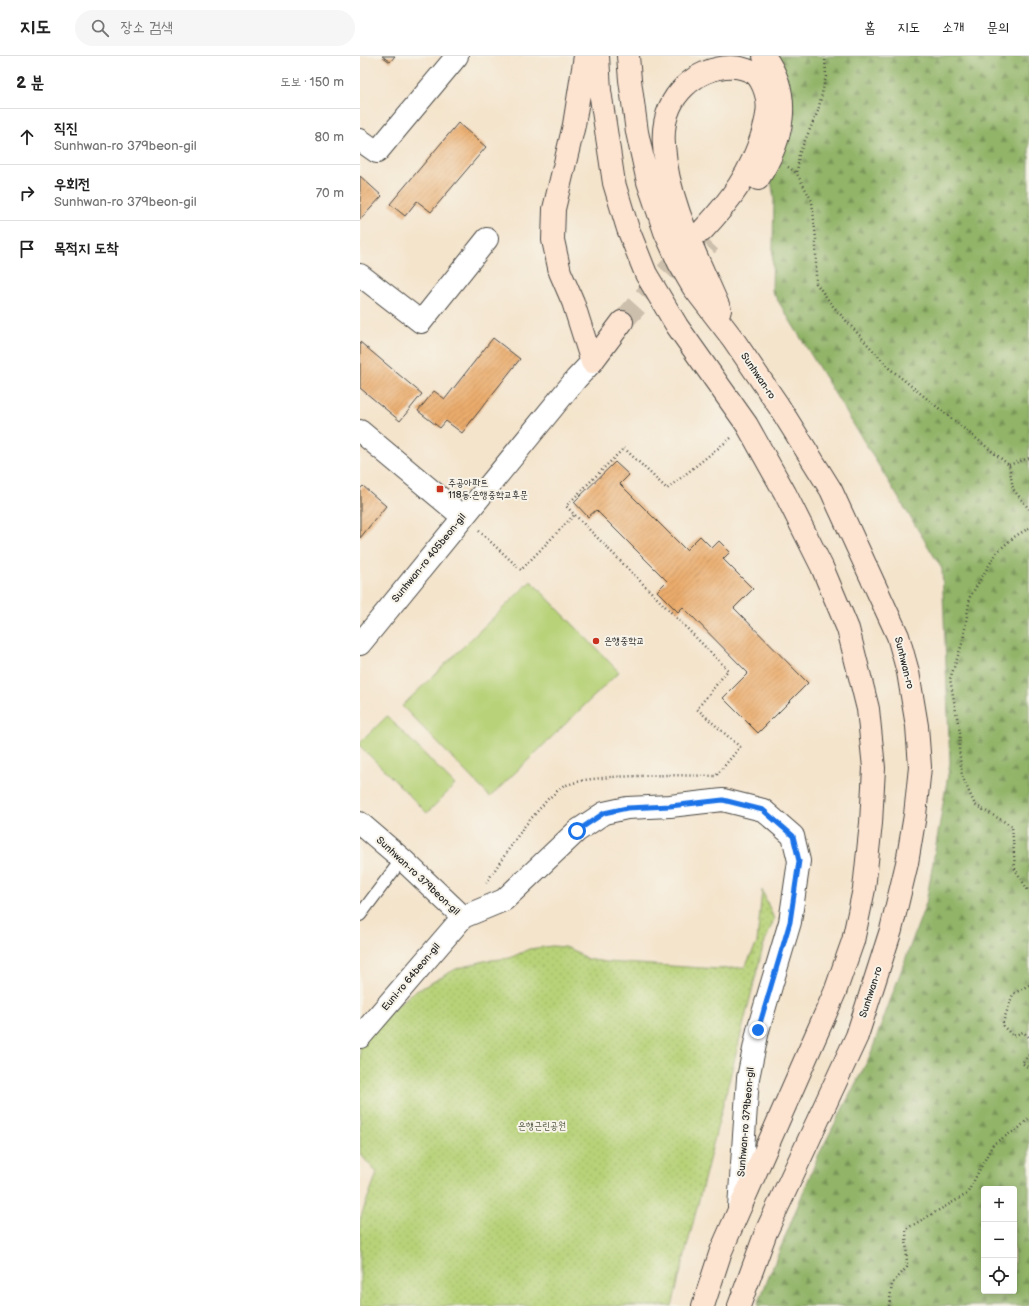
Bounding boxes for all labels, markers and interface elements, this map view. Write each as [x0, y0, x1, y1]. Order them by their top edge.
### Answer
search box [75, 10, 355, 46]
text: 지도 [20, 16, 51, 39]
icon: search [89, 17, 111, 39]
text: 장소 검색 [121, 18, 173, 37]
text: 홈 [864, 19, 875, 36]
text: 지도 [897, 19, 920, 36]
text: 소개 [942, 19, 964, 36]
text: 문의 [986, 19, 1009, 36]
text: 2 분 [16, 73, 44, 93]
text: 도보 · 150 m [280, 74, 344, 90]
text: 직진 [54, 119, 78, 138]
icon: ahead [16, 126, 38, 148]
text: 80 m [315, 129, 344, 145]
text: Sunhwan-ro 379beon-gil [54, 138, 197, 154]
text: 우회전 [54, 175, 90, 194]
icon: right [16, 182, 38, 204]
text: 70 m [316, 185, 344, 201]
text: Sunhwan-ro 379beon-gil [54, 194, 197, 210]
icon: arrive [16, 238, 38, 260]
text: 목적지 도착 [54, 239, 118, 258]
street label: Sunhwan-ro [738, 351, 778, 402]
place label: 주공아파트 118동.은행중학교후문 [448, 477, 528, 501]
marker: 주공아파트 118동.은행중학교후문 [435, 484, 445, 494]
street label: Sunhwan-ro 405beon-gil [390, 511, 468, 605]
place label: 은행중학교 [604, 635, 644, 647]
marker: 은행중학교 [591, 636, 601, 646]
street label: Sunhwan-ro [892, 636, 916, 691]
route start [568, 822, 586, 840]
street label: Sunhwan-ro 379beon-gil [374, 834, 462, 918]
street label: Euni-ro 64beon-gil [379, 941, 443, 1013]
street label: Sunhwan-ro [857, 964, 885, 1019]
route end [749, 1021, 767, 1039]
street label: Sunhwan-ro 379beon-gil [735, 1067, 757, 1177]
park label: 은행근린공원 [518, 1120, 566, 1132]
map controls [981, 1186, 1017, 1294]
button: + [981, 1186, 1017, 1222]
button: − [981, 1222, 1017, 1258]
button: locate [981, 1258, 1017, 1294]

